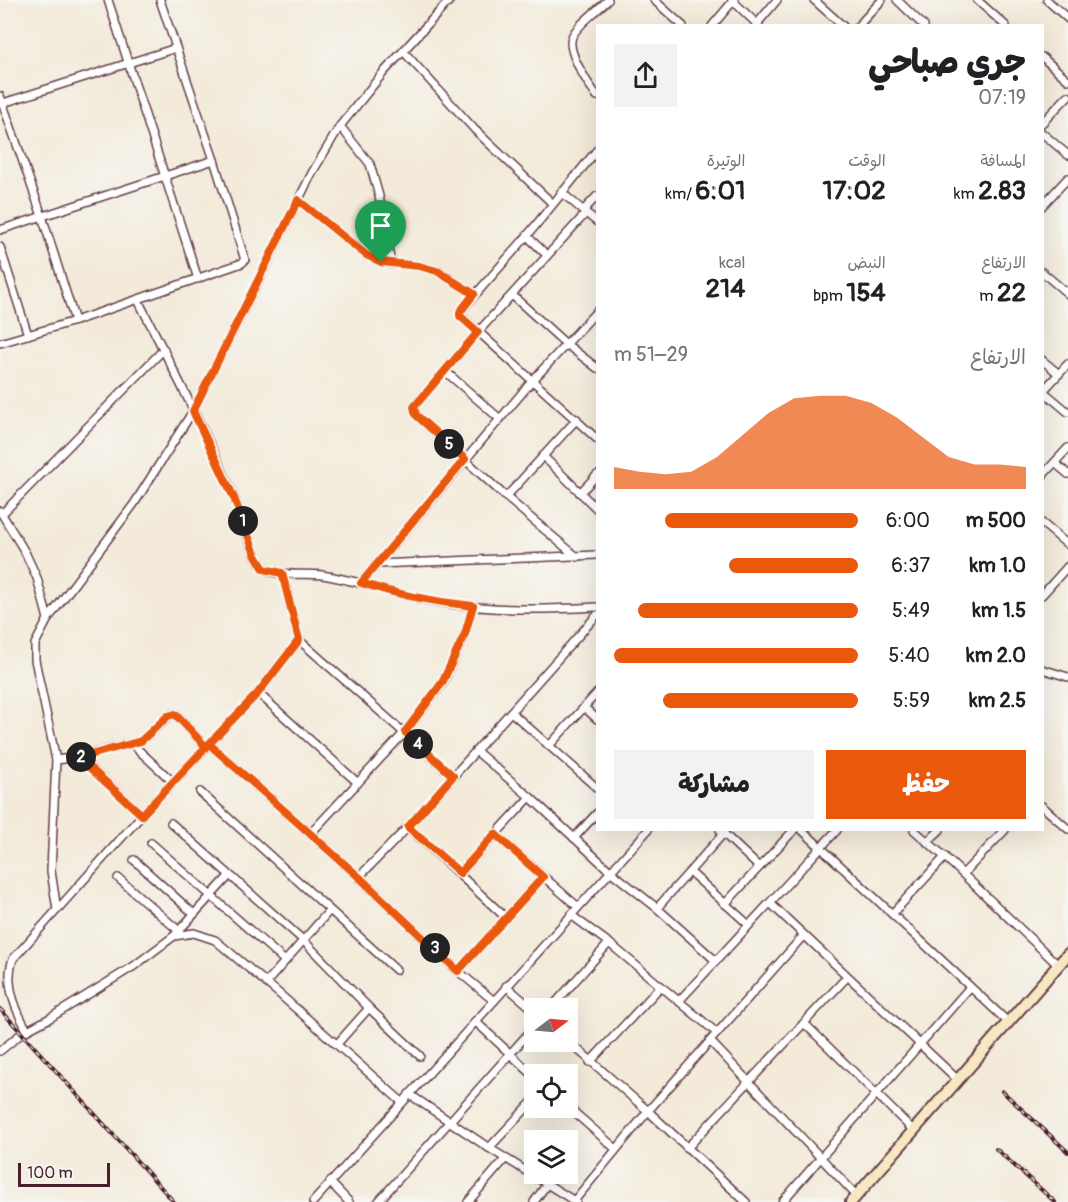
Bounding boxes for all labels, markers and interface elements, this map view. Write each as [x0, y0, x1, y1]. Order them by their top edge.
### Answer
text: جري صباحي [868, 42, 1026, 83]
button: share [614, 44, 677, 107]
text: 07:19 [978, 85, 1026, 110]
text: الوتيرة [707, 151, 745, 171]
text: الوقت [848, 151, 886, 171]
text: المسافة [980, 151, 1026, 171]
text: 6:01 [695, 175, 745, 207]
text: 17:02 [823, 175, 886, 207]
text: 2.83 [978, 175, 1026, 207]
text: /km [665, 184, 695, 204]
text: km [954, 184, 978, 204]
pin [355, 200, 406, 262]
icon: arrive [364, 209, 397, 242]
text: kcal [719, 253, 745, 273]
text: النبض [847, 253, 886, 273]
text: الارتفاع [981, 253, 1026, 273]
text: 214 [706, 273, 745, 305]
text: 154 [846, 277, 886, 309]
text: 22 [997, 277, 1026, 309]
text: bpm [813, 286, 846, 306]
text: m [979, 286, 997, 306]
text: 29–51 m [614, 342, 688, 367]
text: الارتفاع [970, 345, 1026, 370]
pin: 5 [434, 429, 464, 459]
text: 5 [445, 434, 453, 454]
pin: 1 [228, 506, 258, 536]
text: 6:00 [886, 508, 930, 533]
text: 500 m [966, 508, 1026, 533]
text: 1 [240, 511, 246, 531]
text: 6:37 [891, 553, 930, 578]
text: 1.0 km [970, 553, 1026, 578]
text: 5:49 [892, 598, 930, 623]
text: 1.5 km [973, 598, 1026, 623]
text: 5:40 [889, 643, 930, 668]
text: 2.0 km [966, 643, 1026, 668]
text: 5:59 [893, 688, 930, 713]
text: 2.5 km [969, 688, 1026, 713]
pin: 4 [403, 729, 433, 759]
text: 4 [413, 734, 423, 754]
pin: 2 [66, 742, 96, 772]
text: 2 [77, 747, 85, 767]
button: مشاركة [614, 750, 814, 819]
button: حفظ [826, 750, 1026, 819]
pin: 3 [420, 933, 450, 963]
text: 3 [431, 938, 439, 958]
north arrow [524, 998, 578, 1052]
map controls [524, 998, 578, 1184]
button: locate [524, 1064, 578, 1118]
button: layers [524, 1130, 578, 1184]
scale bar [18, 1160, 110, 1188]
text: 100 m [27, 1163, 73, 1183]

